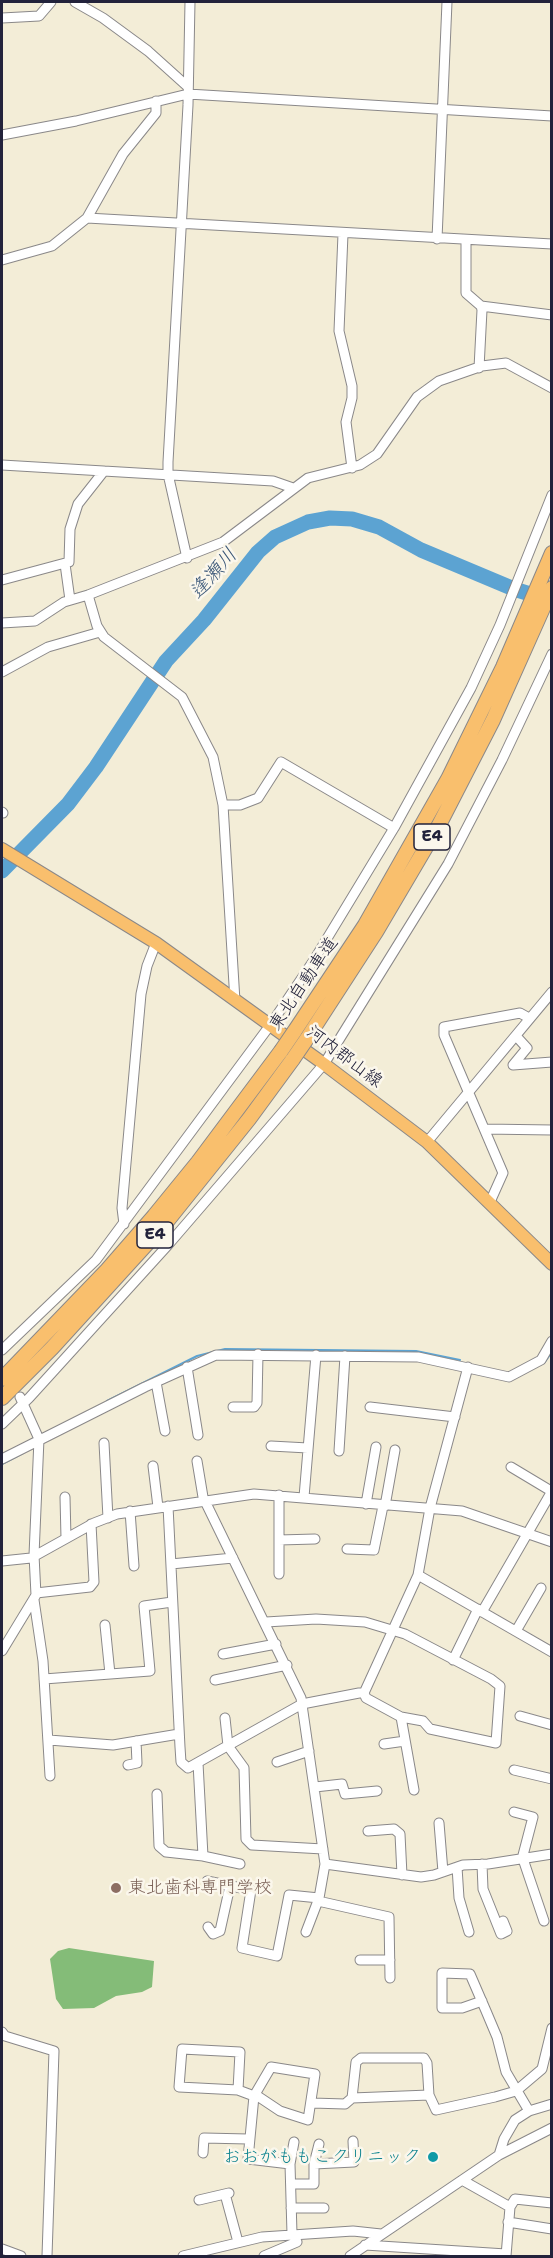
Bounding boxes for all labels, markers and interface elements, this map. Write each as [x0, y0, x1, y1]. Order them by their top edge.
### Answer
water label: 逢瀬川 [185, 543, 243, 605]
road number: E4 [414, 824, 450, 850]
street label: 東北自動車道 [265, 933, 343, 1035]
street label: 河内郡山線 [302, 1021, 386, 1093]
road number: E4 [137, 1222, 173, 1248]
place label: 東北歯科専門学校 [128, 1877, 272, 1899]
marker: 東北歯科専門学校 [109, 1881, 123, 1895]
place label: おおがももこクリニック [223, 2146, 421, 2168]
marker: おおがももこクリニック [426, 2150, 440, 2164]

